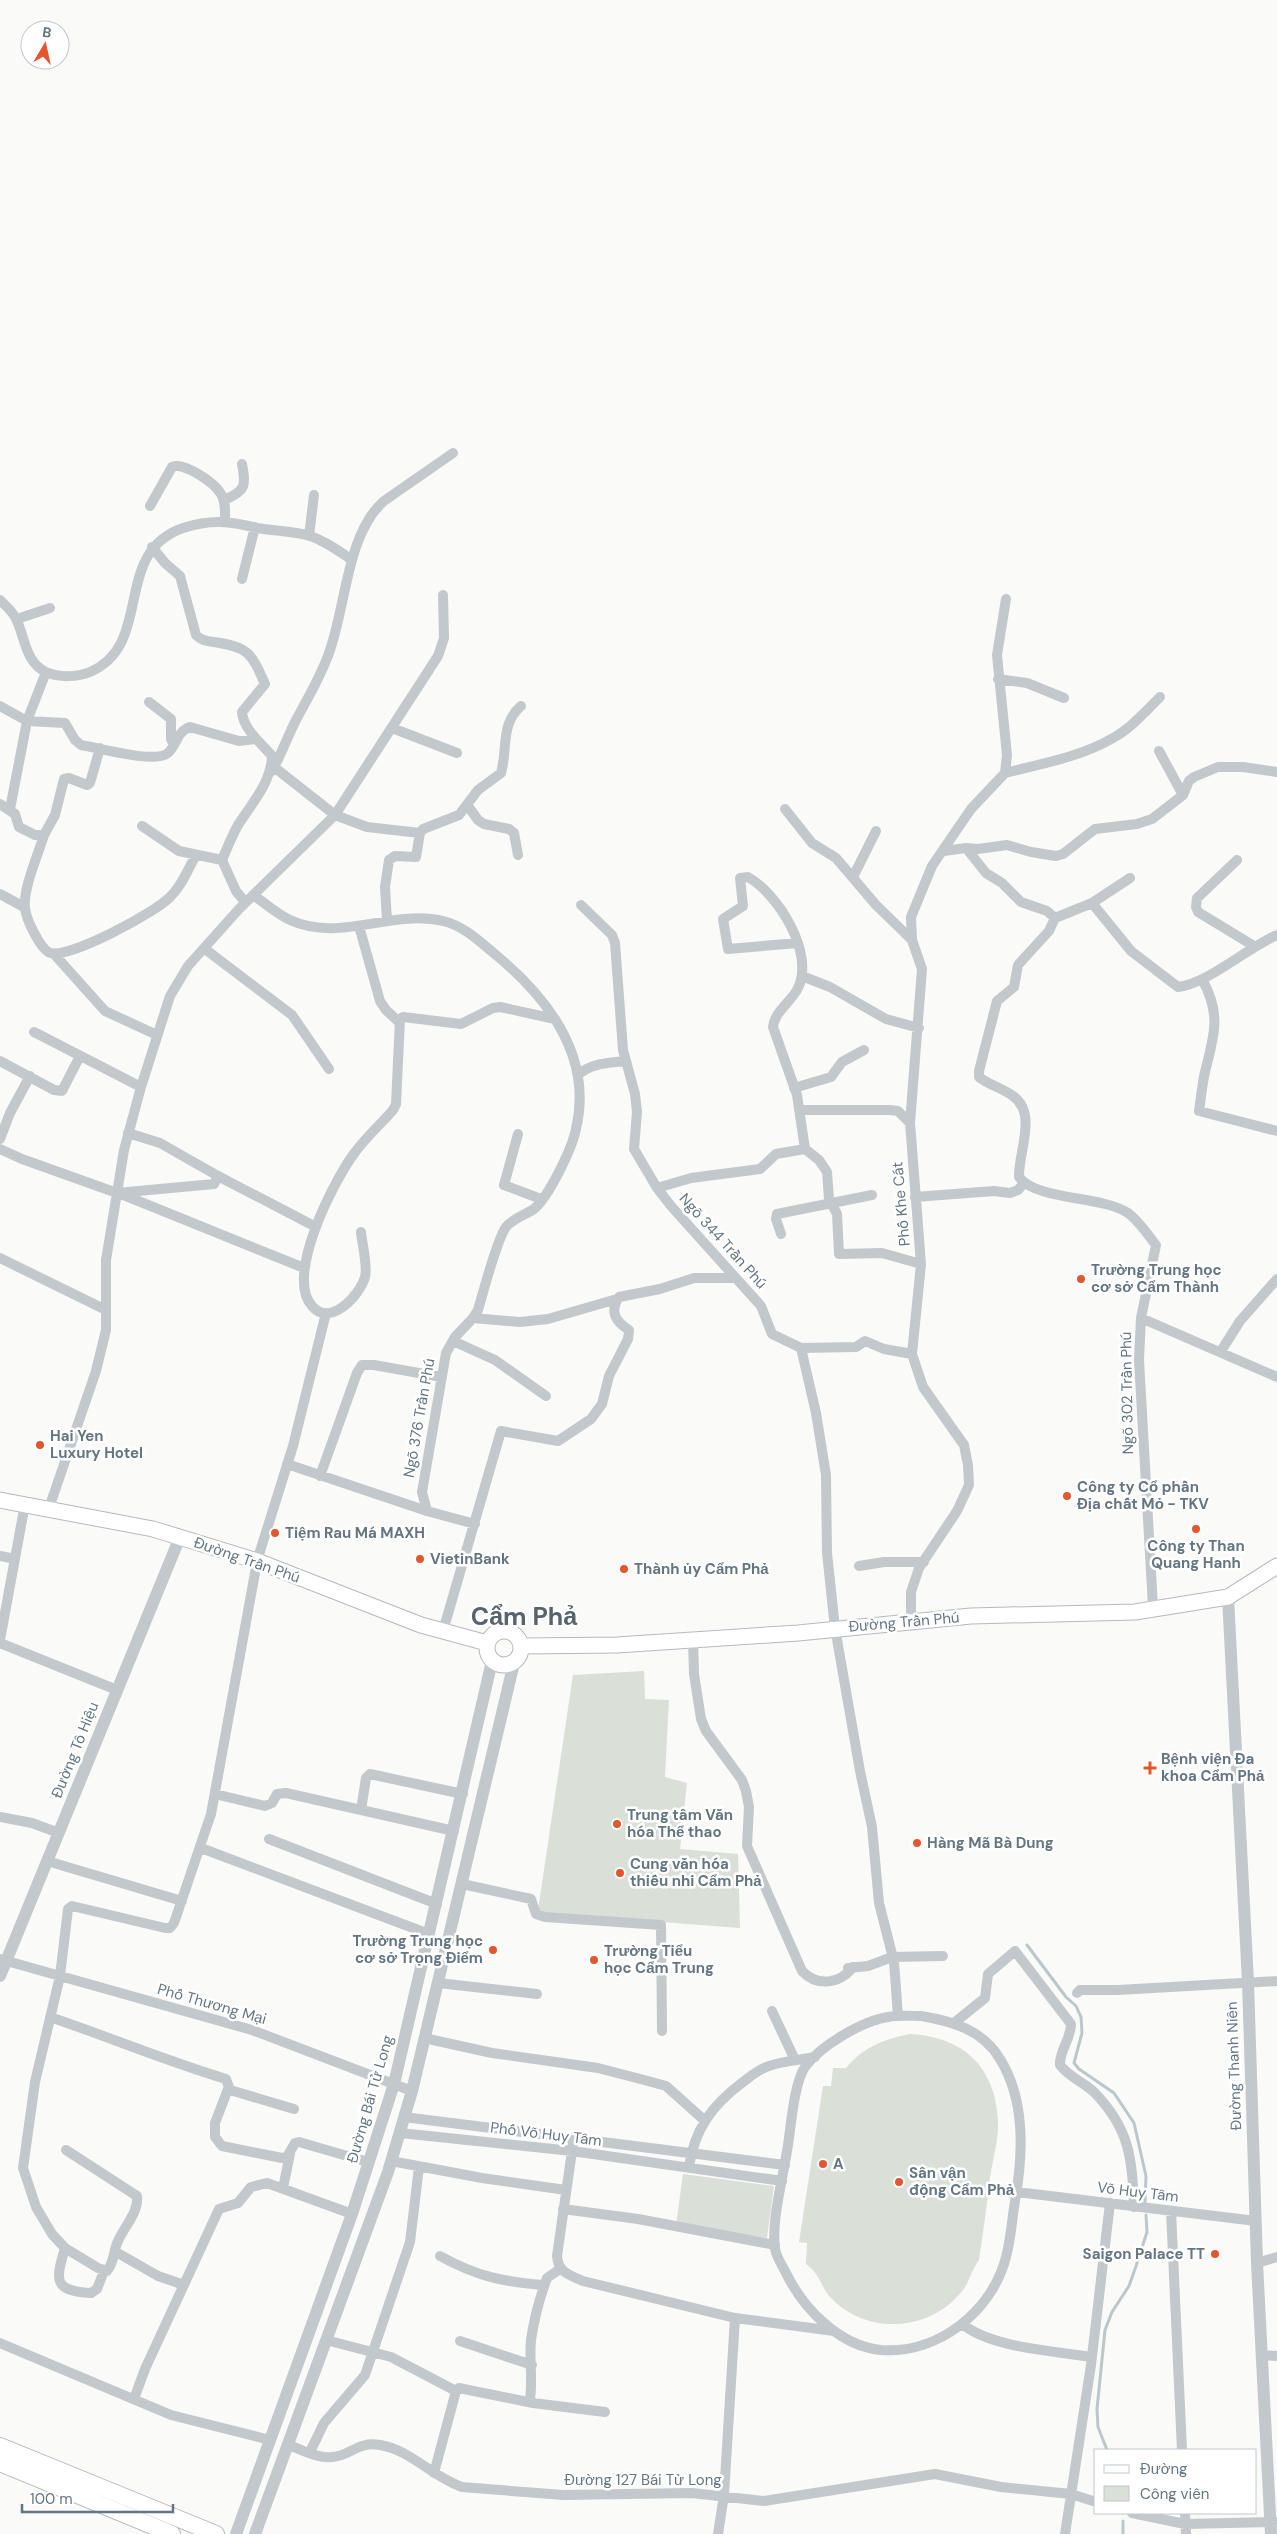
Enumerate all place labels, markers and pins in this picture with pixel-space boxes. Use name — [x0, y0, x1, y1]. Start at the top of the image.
place label: Trường Trung học cơ sở Cẩm Thành — [1091, 1260, 1222, 1297]
marker: Trường Trung học cơ sở Cẩm Thành — [1075, 1273, 1087, 1285]
place label: Hai Yen Luxury Hotel — [50, 1426, 143, 1463]
marker: Hai Yen Luxury Hotel — [34, 1439, 46, 1451]
place label: Công ty Cổ phần Địa chất Mỏ - TKV — [1077, 1477, 1209, 1514]
marker: Công ty Cổ phần Địa chất Mỏ - TKV — [1061, 1490, 1073, 1502]
place label: Tiệm Rau Má MAXH — [285, 1523, 425, 1543]
marker: Công ty Than Quang Hanh — [1190, 1523, 1202, 1535]
marker: Tiệm Rau Má MAXH — [269, 1527, 281, 1539]
place label: Công ty Than Quang Hanh — [1147, 1536, 1245, 1573]
place label: VietinBank — [430, 1549, 510, 1569]
marker: VietinBank — [414, 1553, 426, 1565]
place label: Thành ủy Cẩm Phả — [634, 1559, 769, 1579]
marker: Thành ủy Cẩm Phả — [618, 1563, 630, 1575]
place label: Bệnh viện Đa khoa Cẩm Phả — [1161, 1749, 1265, 1786]
marker: Bệnh viện Đa khoa Cẩm Phả — [1143, 1761, 1157, 1775]
place label: Trung tâm Văn hóa Thể thao — [627, 1805, 733, 1842]
marker: Trung tâm Văn hóa Thể thao — [611, 1818, 623, 1830]
place label: Hàng Mã Bà Dung — [927, 1833, 1054, 1853]
marker: Hàng Mã Bà Dung — [911, 1837, 923, 1849]
place label: Cung văn hóa thiếu nhi Cẩm Phả — [630, 1854, 762, 1891]
marker: Cung văn hóa thiếu nhi Cẩm Phả — [614, 1867, 626, 1879]
place label: Trường Trung học cơ sở Trọng Điểm — [352, 1931, 483, 1968]
place label: Trường Tiểu học Cẩm Trung — [604, 1941, 714, 1978]
marker: Trường Trung học cơ sở Trọng Điểm — [487, 1944, 499, 1956]
marker: Trường Tiểu học Cẩm Trung — [588, 1954, 600, 1966]
place label: A — [833, 2154, 844, 2174]
marker: A — [817, 2158, 829, 2170]
place label: Sân vận động Cẩm Phả — [909, 2163, 1015, 2200]
marker: Sân vận động Cẩm Phả — [893, 2176, 905, 2188]
place label: Saigon Palace TT — [1083, 2244, 1205, 2264]
marker: Saigon Palace TT — [1209, 2248, 1221, 2260]

